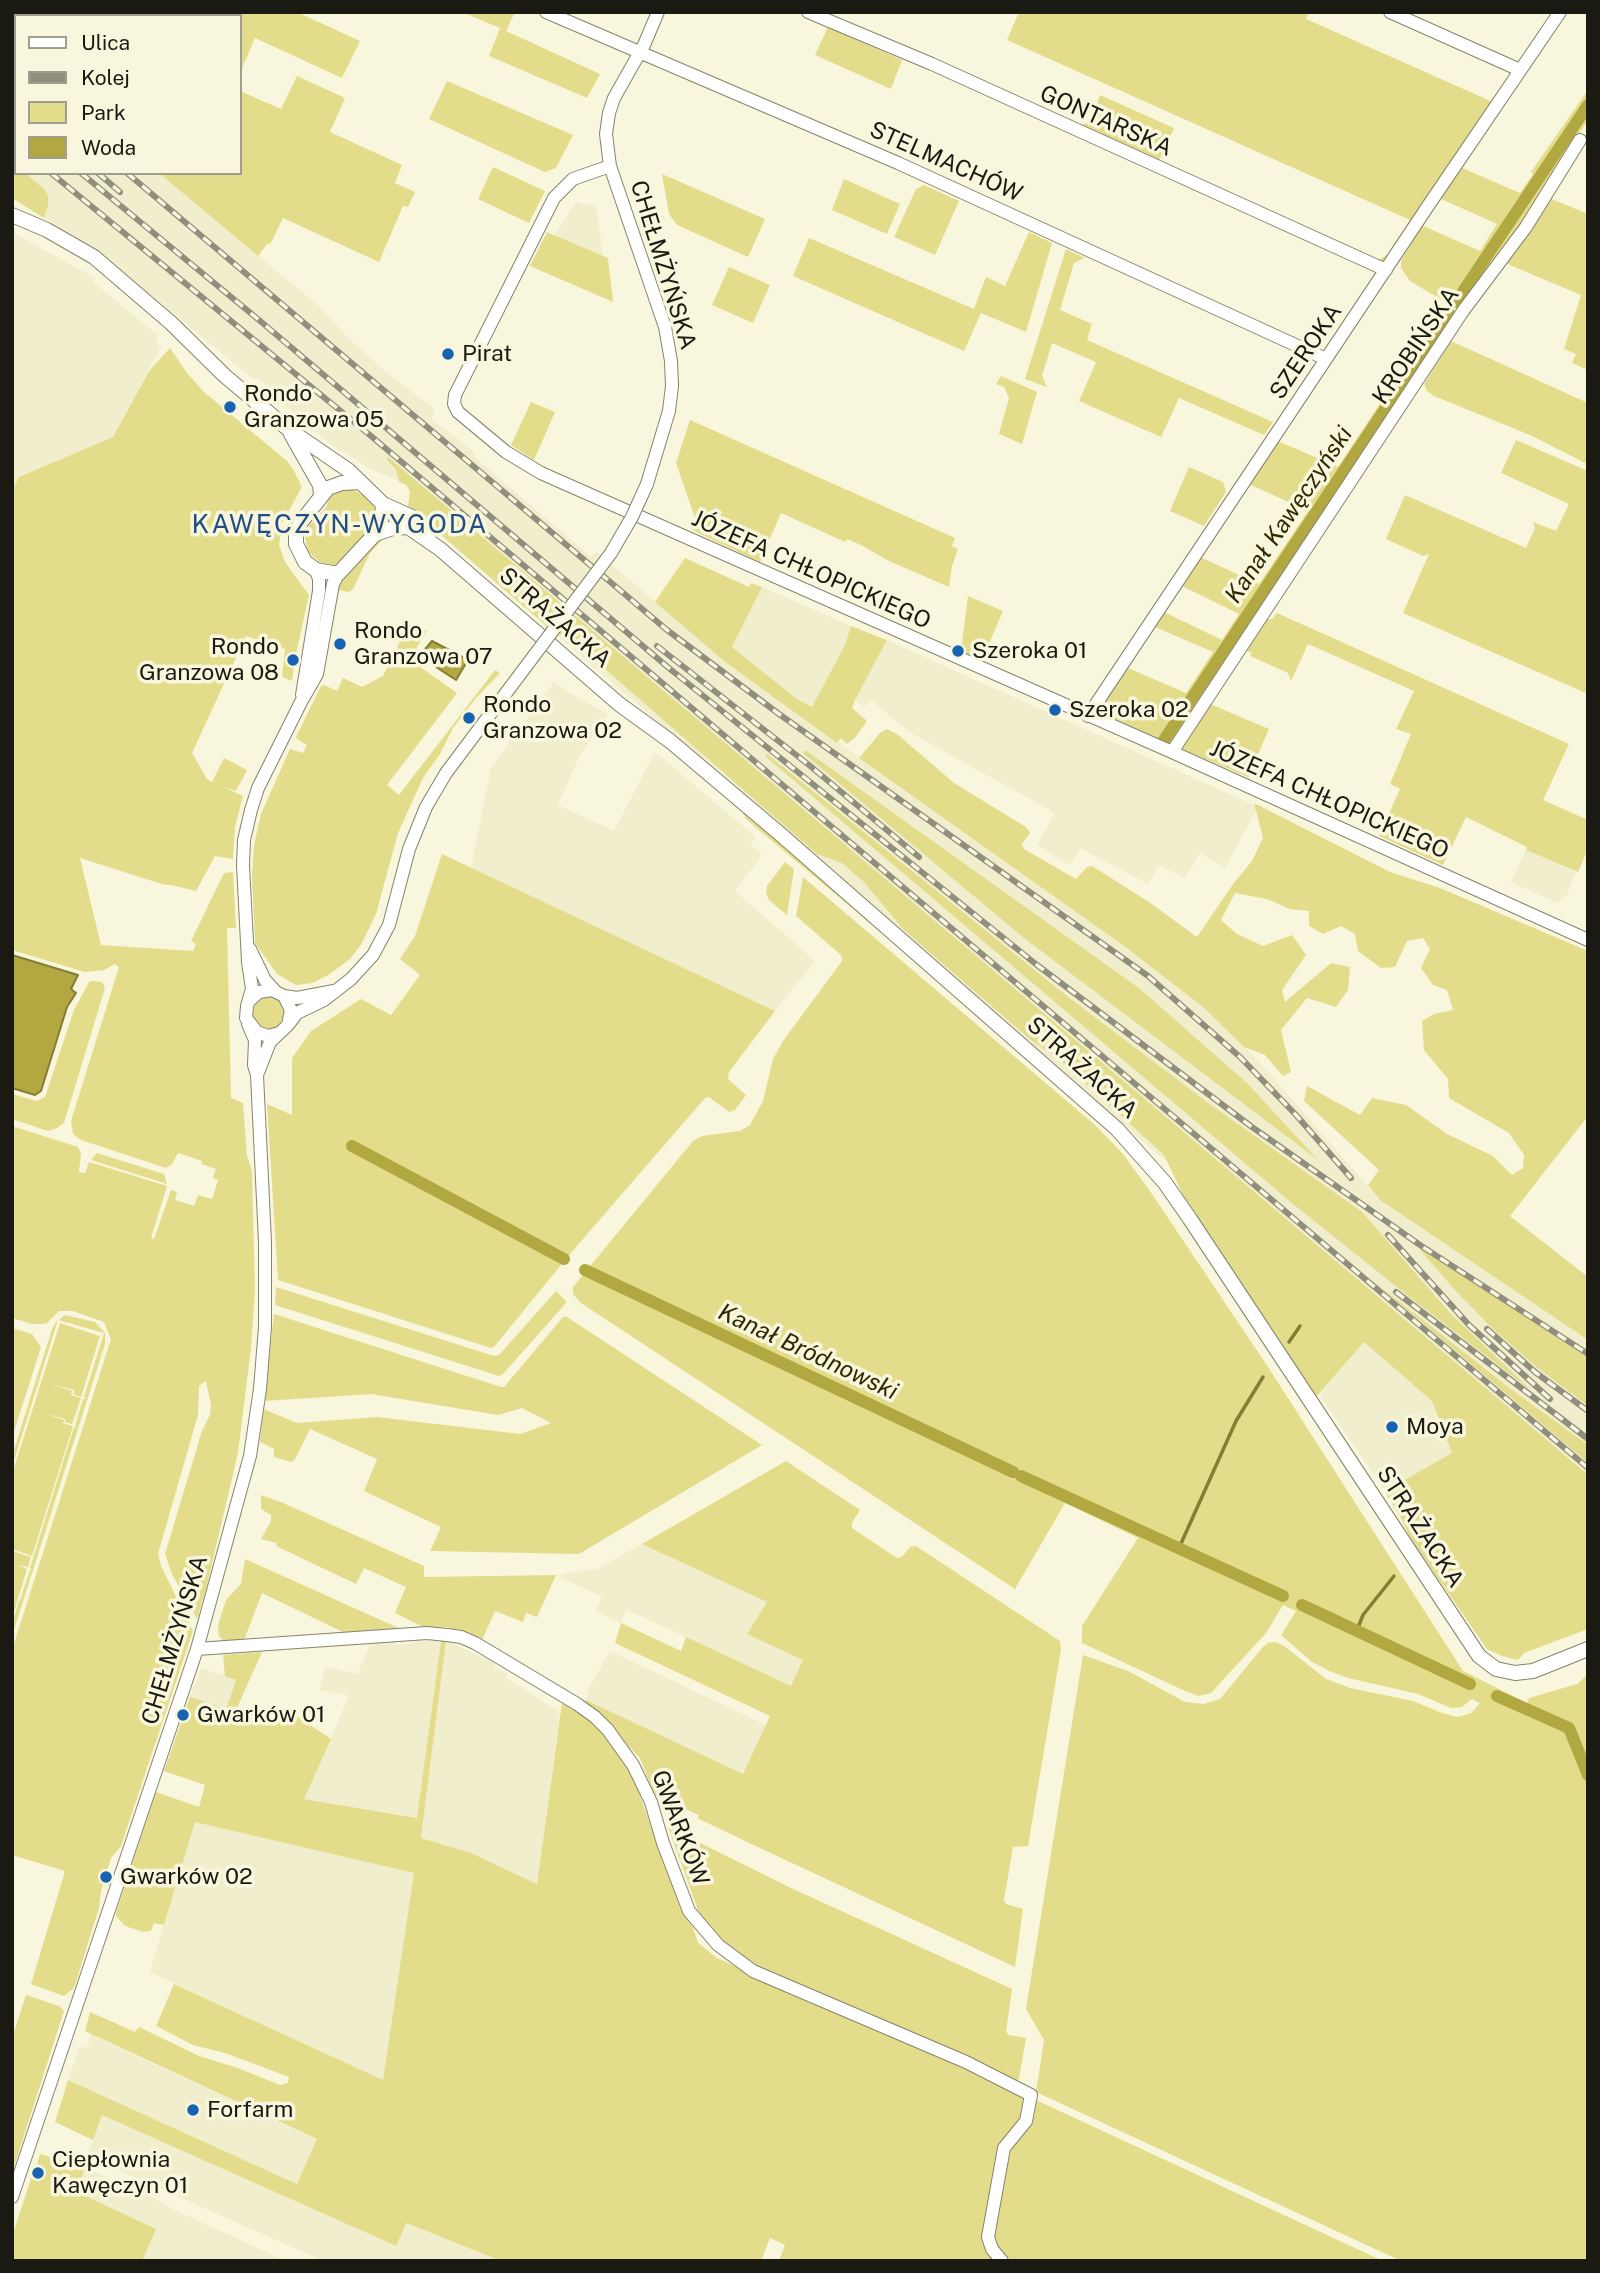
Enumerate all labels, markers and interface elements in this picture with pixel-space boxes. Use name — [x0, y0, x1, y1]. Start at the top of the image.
legend — [14, 14, 242, 175]
text: Ulica — [81, 30, 130, 55]
text: Kolej — [81, 65, 130, 90]
street label: GONTARSKA — [1036, 80, 1176, 162]
text: Park — [81, 100, 126, 125]
street label: STELMACHÓW — [865, 116, 1027, 208]
text: Woda — [81, 135, 136, 160]
street label: CHEŁMŻYŃSKA — [624, 177, 702, 353]
street label: KROBIŃSKA — [1367, 282, 1465, 410]
street label: SZEROKA — [1264, 299, 1348, 405]
place label: Pirat — [462, 340, 512, 368]
marker: Pirat — [440, 346, 456, 362]
place label: Rondo Granzowa 05 — [244, 380, 384, 434]
marker: Rondo Granzowa 05 — [222, 399, 238, 415]
water label: Kanał Kawęczyński — [1219, 421, 1359, 609]
street label: JÓZEFA CHŁOPICKIEGO — [687, 505, 935, 635]
district label: KAWĘCZYN-WYGODA — [193, 509, 487, 541]
street label: STRAŻACKA — [493, 562, 617, 674]
place label: Rondo Granzowa 07 — [354, 617, 493, 671]
place label: Rondo Granzowa 08 — [139, 633, 279, 687]
marker: Rondo Granzowa 07 — [332, 636, 348, 652]
place label: Szeroka 01 — [972, 637, 1087, 665]
marker: Szeroka 01 — [950, 643, 966, 659]
marker: Rondo Granzowa 08 — [285, 652, 301, 668]
place label: Rondo Granzowa 02 — [483, 691, 622, 745]
place label: Szeroka 02 — [1069, 696, 1189, 724]
marker: Szeroka 02 — [1047, 702, 1063, 718]
marker: Rondo Granzowa 02 — [461, 710, 477, 726]
street label: JÓZEFA CHŁOPICKIEGO — [1205, 735, 1453, 865]
street label: STRAŻACKA — [1021, 1011, 1143, 1125]
water label: Kanał Bródnowski — [714, 1298, 902, 1406]
place label: Moya — [1406, 1413, 1464, 1441]
marker: Moya — [1384, 1419, 1400, 1435]
street label: STRAŻACKA — [1371, 1461, 1469, 1593]
street label: CHEŁMŻYŃSKA — [136, 1552, 214, 1728]
place label: Gwarków 01 — [197, 1701, 325, 1729]
marker: Gwarków 01 — [175, 1707, 191, 1723]
street label: GWARKÓW — [645, 1766, 715, 1890]
place label: Gwarków 02 — [120, 1863, 253, 1891]
marker: Gwarków 02 — [98, 1869, 114, 1885]
place label: Forfarm — [207, 2096, 293, 2124]
marker: Forfarm — [185, 2102, 201, 2118]
place label: Ciepłownia Kawęczyn 01 — [52, 2146, 188, 2200]
marker: Ciepłownia Kawęczyn 01 — [30, 2165, 46, 2181]

